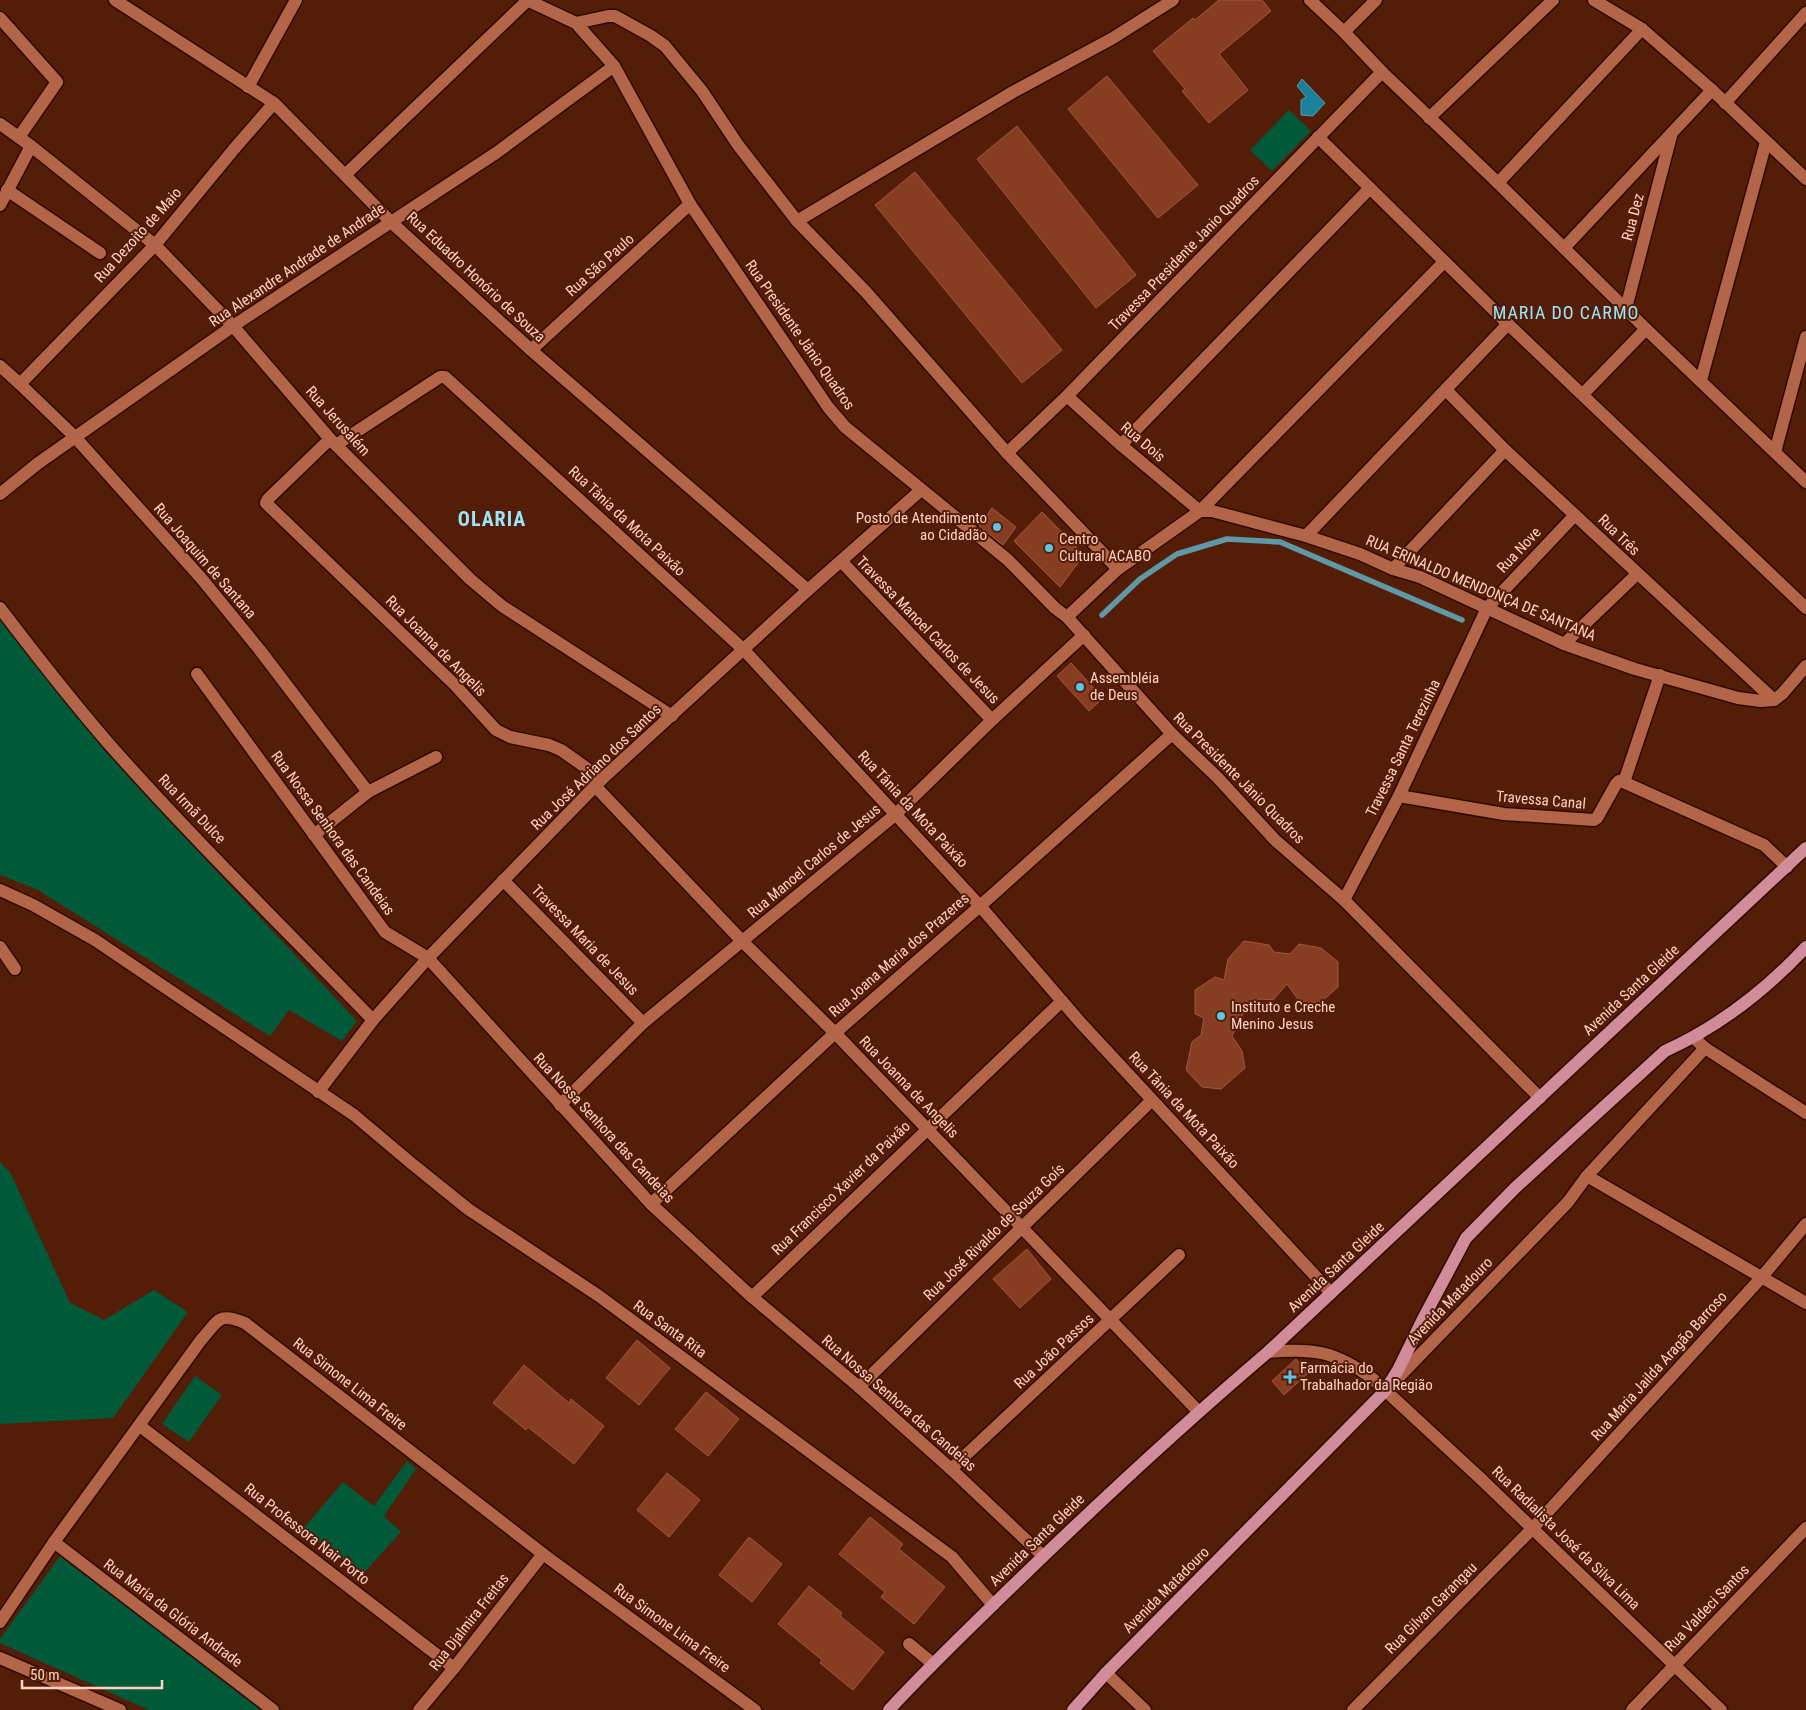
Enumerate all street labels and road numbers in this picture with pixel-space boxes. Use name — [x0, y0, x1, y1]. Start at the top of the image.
street label: Travessa Presidente Janio Quadros — [1105, 172, 1263, 334]
street label: Rua Dezoito de Maio — [91, 184, 185, 286]
street label: Rua Dez — [1618, 191, 1648, 243]
street label: Rua Alexandre Andrade de Andrade — [206, 199, 388, 331]
street label: Rua Eduadro Honório de Souza — [403, 208, 549, 346]
street label: Rua São Paulo — [562, 230, 638, 300]
street label: Rua Presidente Jânio Quadros — [741, 257, 859, 413]
street label: Rua Jerusalém — [302, 382, 374, 460]
street label: Rua Dois — [1117, 418, 1169, 466]
street label: Rua Tânia da Mota Paixão — [565, 462, 689, 580]
street label: Rua Joaquim de Santana — [150, 500, 260, 622]
street label: Rua Três — [1594, 511, 1644, 559]
street label: Rua Nove — [1493, 523, 1545, 577]
street label: RUA ERINALDO MENDONÇA DE SANTANA — [1363, 531, 1599, 645]
street label: Travessa Manoel Carlos de Jesus — [853, 552, 1003, 708]
street label: Rua Joanna de Angelis — [382, 592, 490, 700]
street label: Travessa Santa Terezinha — [1362, 676, 1444, 820]
street label: Rua José Adriano dos Santos — [527, 700, 665, 834]
street label: Rua Presidente Jânio Quadros — [1170, 709, 1309, 848]
street label: Rua Nossa Senhora das Candeias — [267, 747, 399, 919]
street label: Rua Tânia da Mota Paixão — [854, 747, 972, 871]
street label: Rua Irmã Dulce — [155, 771, 229, 847]
street label: Travessa Canal — [1495, 787, 1587, 813]
street label: Rua Manoel Carlos de Jesus — [744, 800, 884, 922]
street label: Travessa Maria de Jesus — [528, 881, 642, 999]
street label: Rua Joana Maria dos Prazeres — [825, 889, 973, 1021]
street label: Avenida Santa Gleide — [1579, 941, 1683, 1039]
street label: Rua Joanna de Angelis — [856, 1032, 962, 1142]
street label: Rua Tânia da Mota Paixão — [1125, 1048, 1243, 1172]
street label: Rua Nossa Senhora das Candeias — [530, 1049, 678, 1207]
street label: Rua Francisco Xavier da Paixão — [768, 1117, 914, 1259]
street label: Rua José Rivaldo de Souza Goís — [920, 1160, 1068, 1304]
street label: Avenida Santa Gleide — [1284, 1218, 1388, 1316]
street label: Avenida Matadouro — [1404, 1253, 1496, 1349]
street label: Rua Maria Jailda Aragão Barroso — [1587, 1288, 1731, 1444]
street label: Rua Santa Rita — [630, 1296, 710, 1362]
street label: Rua João Passos — [1010, 1309, 1098, 1392]
street label: Rua Nossa Senhora das Candeias — [818, 1331, 980, 1475]
street label: Rua Simone Lima Freire — [289, 1334, 411, 1434]
street label: Rua Radialista José da Silva Lima — [1488, 1463, 1644, 1613]
street label: Rua Professora Nair Porto — [241, 1479, 373, 1589]
street label: Avenida Santa Gleide — [986, 1490, 1088, 1590]
street label: Avenida Matadouro — [1119, 1543, 1213, 1637]
street label: Rua Maria da Glória Andrade — [100, 1555, 246, 1671]
street label: Rua Gilvan Garangau — [1381, 1558, 1481, 1658]
street label: Rua Valdeci Santos — [1661, 1561, 1753, 1655]
street label: Rua Djalmira Freitas — [425, 1570, 513, 1674]
street label: Rua Simone Lima Freire — [610, 1580, 734, 1676]

